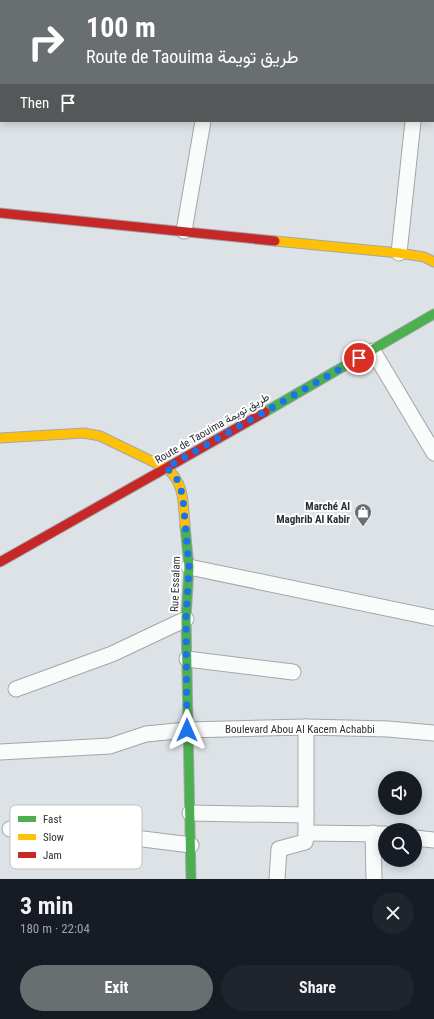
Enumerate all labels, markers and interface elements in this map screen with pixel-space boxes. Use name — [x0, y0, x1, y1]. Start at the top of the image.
text: 100 m — [86, 11, 156, 44]
icon: right — [20, 16, 72, 68]
text: Route de Taouima طريق تويمة — [86, 46, 299, 67]
icon: arrive — [57, 92, 79, 114]
text: Then — [20, 94, 49, 112]
pin — [342, 341, 376, 375]
icon: arrive — [348, 347, 370, 369]
street label: Route de Taouima طريق تويمة — [153, 390, 272, 467]
place label: Marché Al Maghrib Al Kabir — [276, 500, 350, 526]
shop icon: Marché Al Maghrib Al Kabir — [353, 502, 373, 527]
street label: Rue Essalam — [168, 556, 183, 612]
position arrow — [166, 709, 208, 751]
street label: Boulevard Abou Al Kacem Achabbi — [225, 723, 375, 736]
map controls — [378, 771, 422, 867]
button: sound — [378, 771, 422, 815]
legend — [10, 805, 142, 869]
text: Fast — [43, 813, 62, 826]
button: search — [378, 823, 422, 867]
text: Slow — [43, 831, 64, 844]
text: Jam — [43, 849, 62, 862]
text: 3 min — [20, 892, 73, 920]
button: close — [372, 892, 414, 934]
text: 180 m · 22:04 — [20, 921, 90, 936]
button: Exit — [20, 965, 213, 1011]
button: Share — [221, 965, 414, 1011]

